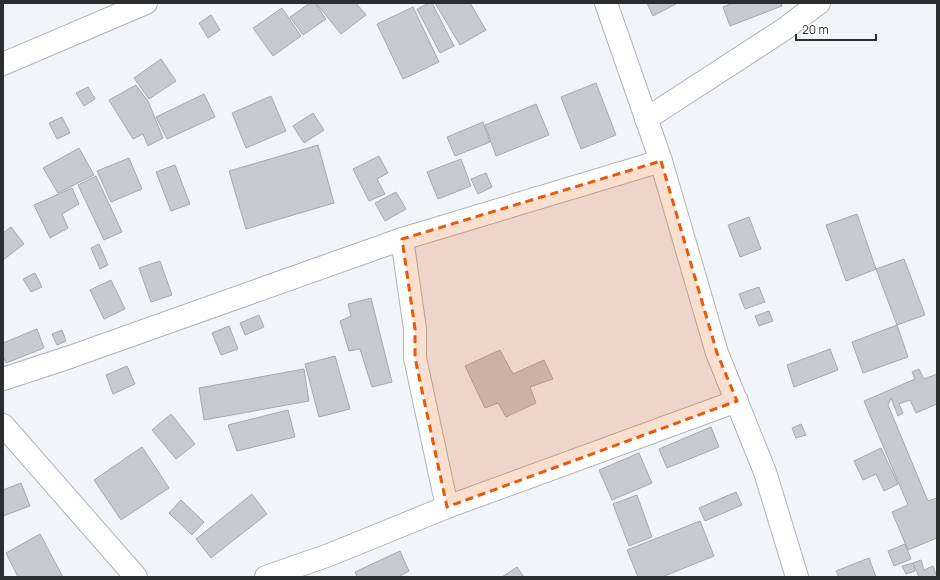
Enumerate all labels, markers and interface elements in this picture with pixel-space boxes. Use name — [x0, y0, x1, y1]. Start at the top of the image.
scale bar — [796, 16, 876, 42]
text: 20 m — [802, 21, 829, 38]

